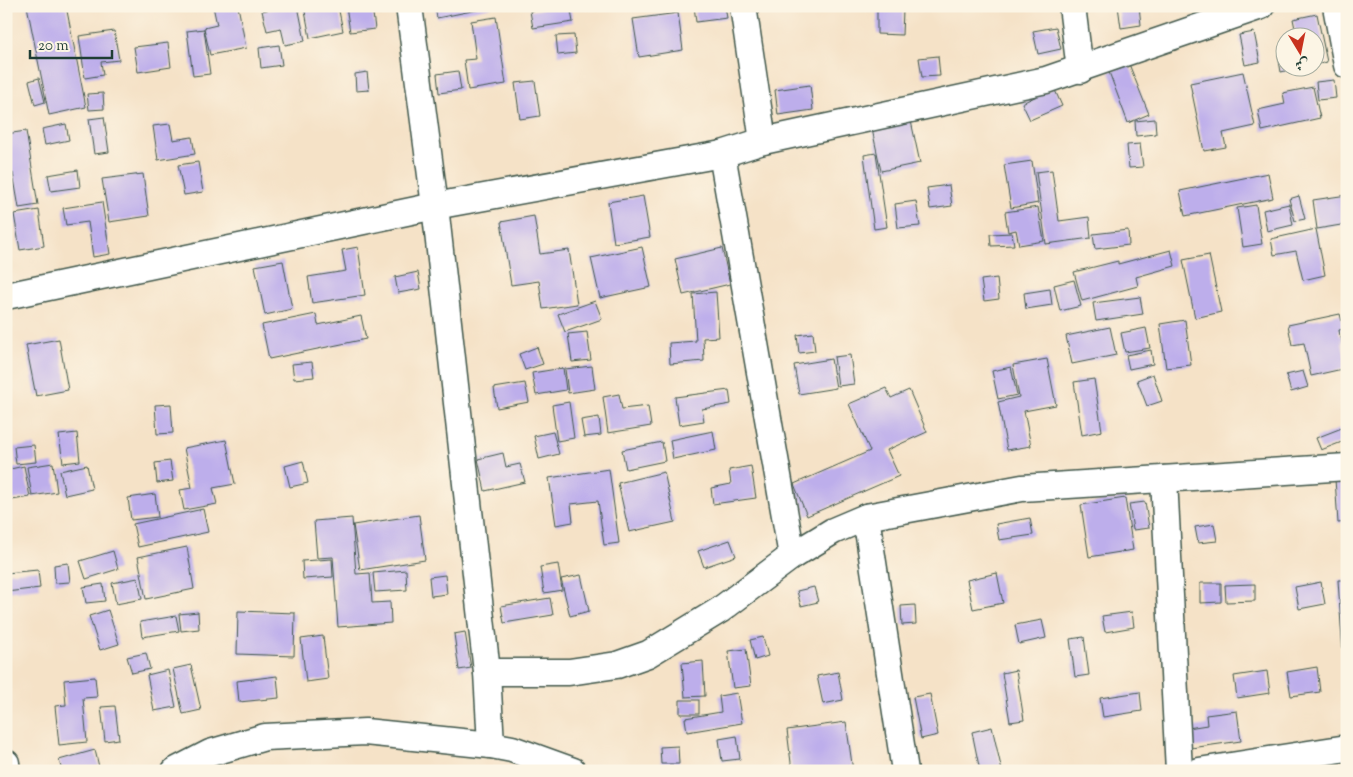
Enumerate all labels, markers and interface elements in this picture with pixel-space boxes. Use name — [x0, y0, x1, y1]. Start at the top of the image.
scale bar — [30, 28, 112, 60]
north arrow — [1276, 28, 1326, 78]
text: 20 m — [38, 36, 69, 57]
text: ش — [1293, 52, 1310, 74]

